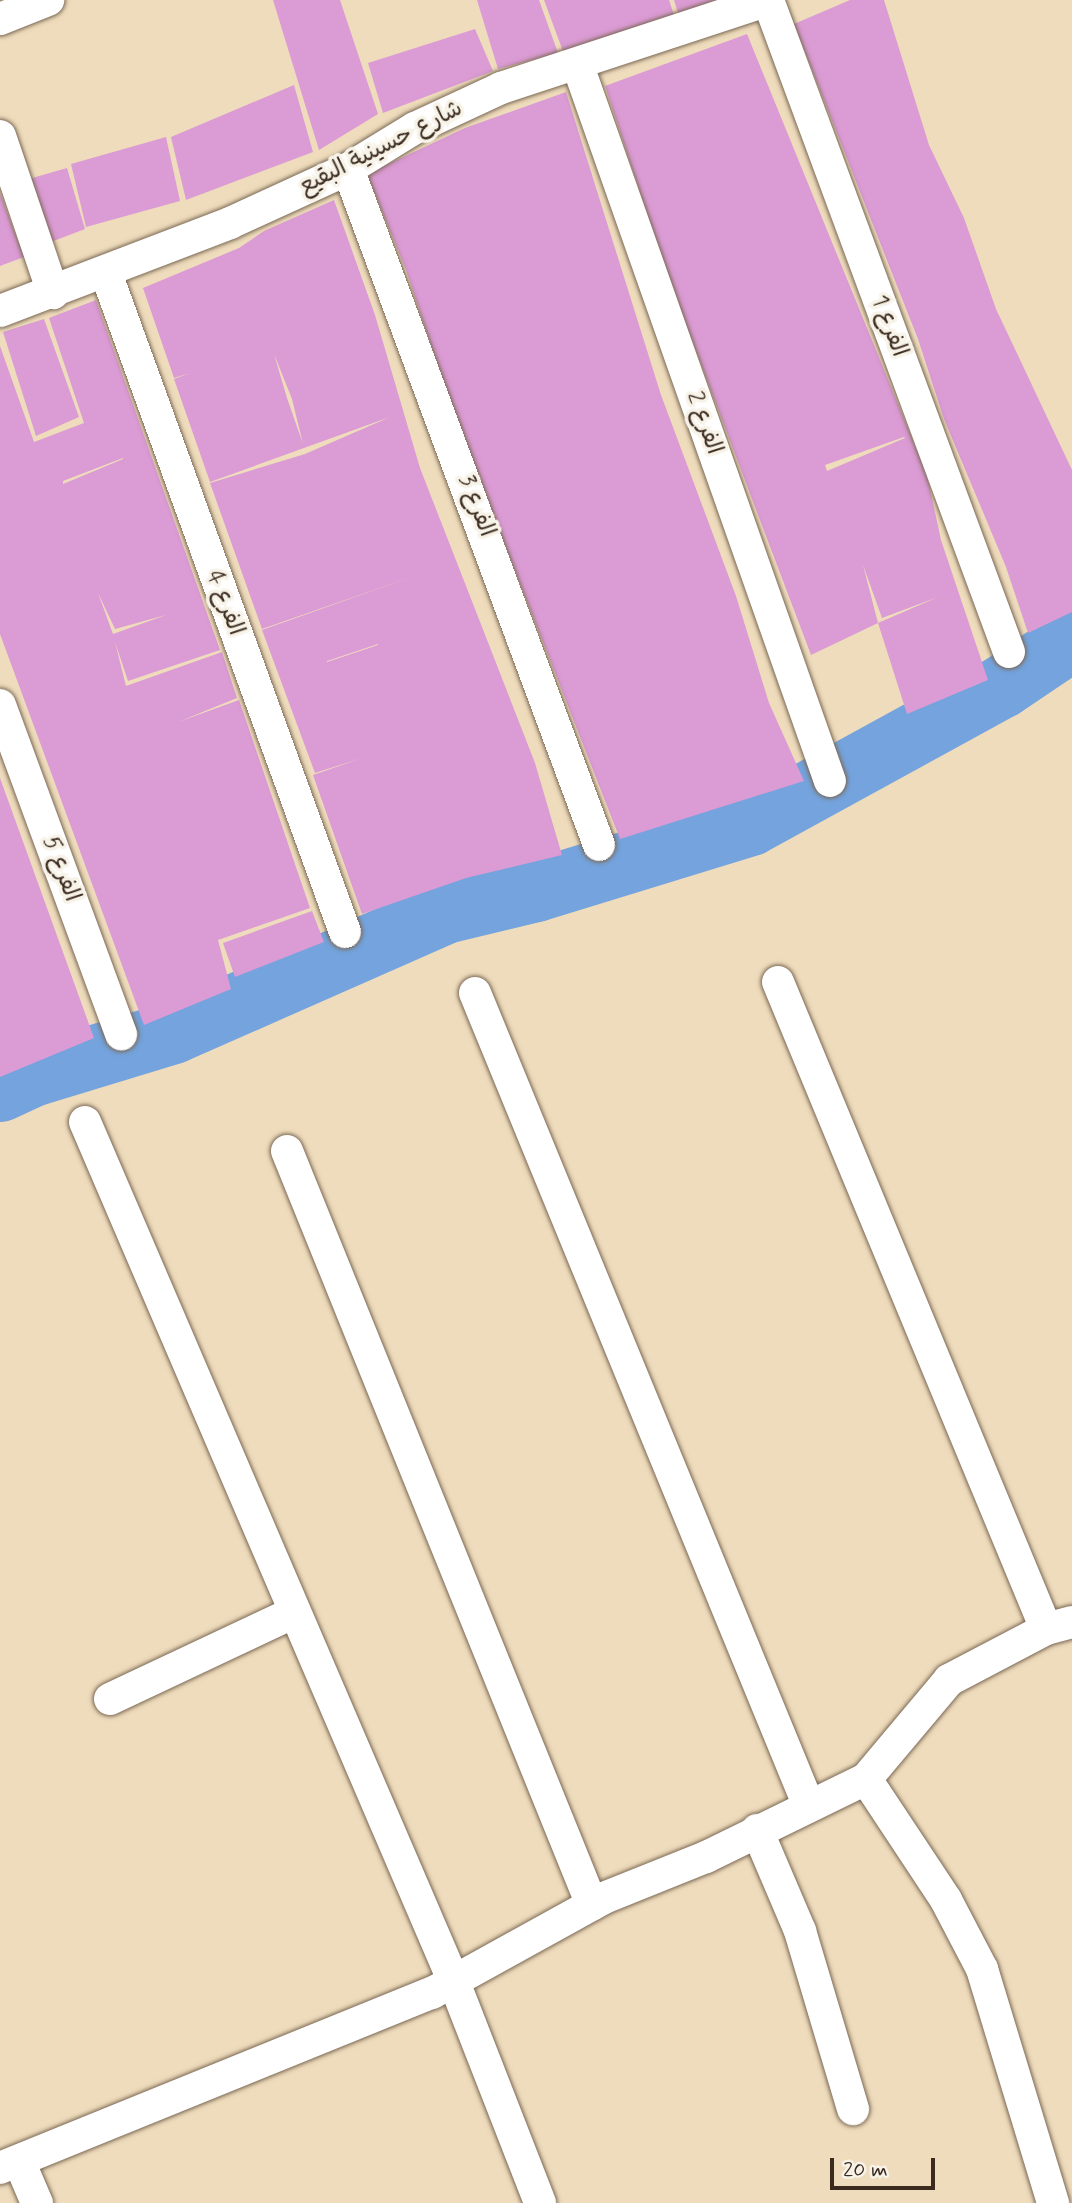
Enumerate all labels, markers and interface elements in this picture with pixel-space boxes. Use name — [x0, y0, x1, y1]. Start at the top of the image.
street label: شارع حسينية البقيع — [295, 95, 467, 201]
street label: الفرع 1 — [865, 291, 913, 361]
street label: الفرع 2 — [680, 388, 728, 458]
street label: الفرع 3 — [452, 471, 500, 541]
street label: الفرع 4 — [201, 567, 249, 639]
street label: الفرع 5 — [36, 833, 86, 905]
scale bar — [834, 2144, 939, 2188]
text: 20 m — [843, 2156, 888, 2184]

